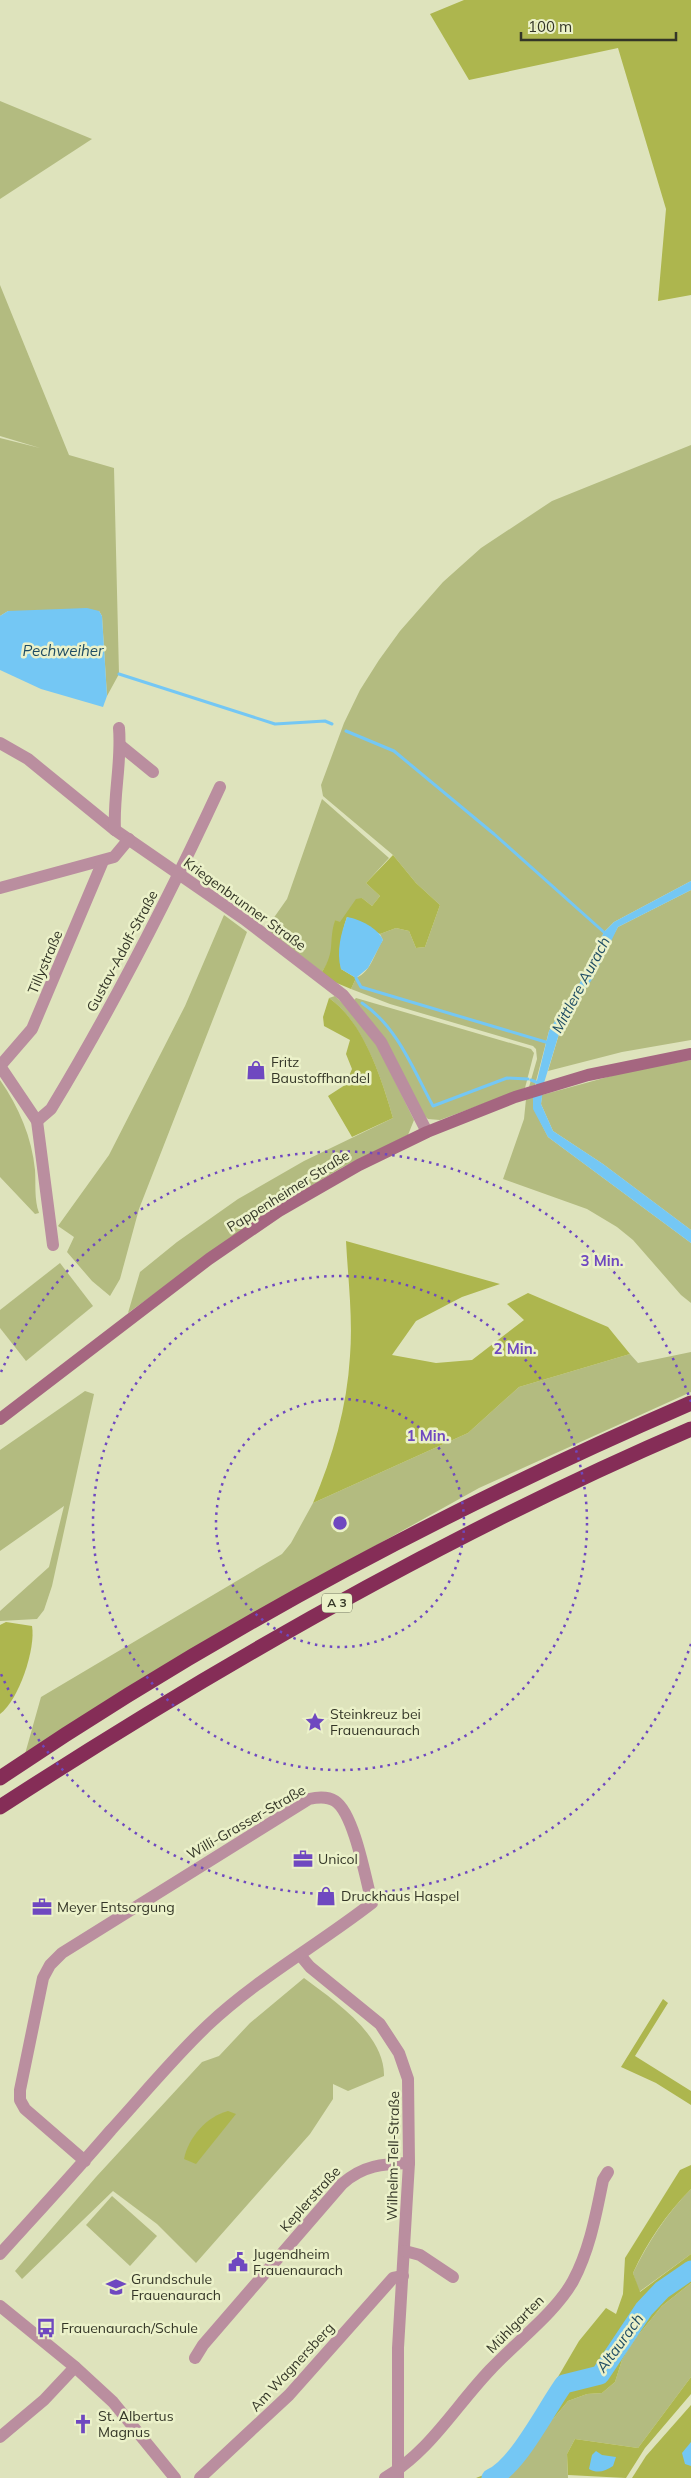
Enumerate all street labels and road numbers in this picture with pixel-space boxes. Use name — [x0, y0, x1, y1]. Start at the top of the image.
street label: Kriegenbrunner Straße — [180, 854, 310, 954]
street label: Gustav-Adolf-Straße — [82, 887, 162, 1015]
street label: Tillystraße — [24, 927, 66, 997]
street label: Pappenheimer Straße — [223, 1146, 353, 1236]
road number: A 3 — [322, 1594, 352, 1612]
street label: Willi-Grasser-Straße — [183, 1781, 309, 1863]
street label: Wilhelm-Tell-Straße — [383, 2091, 403, 2221]
street label: Keplerstraße — [276, 2162, 344, 2236]
street label: Mühlgarten — [482, 2291, 548, 2357]
street label: Am Wagnersberg — [246, 2319, 338, 2415]

